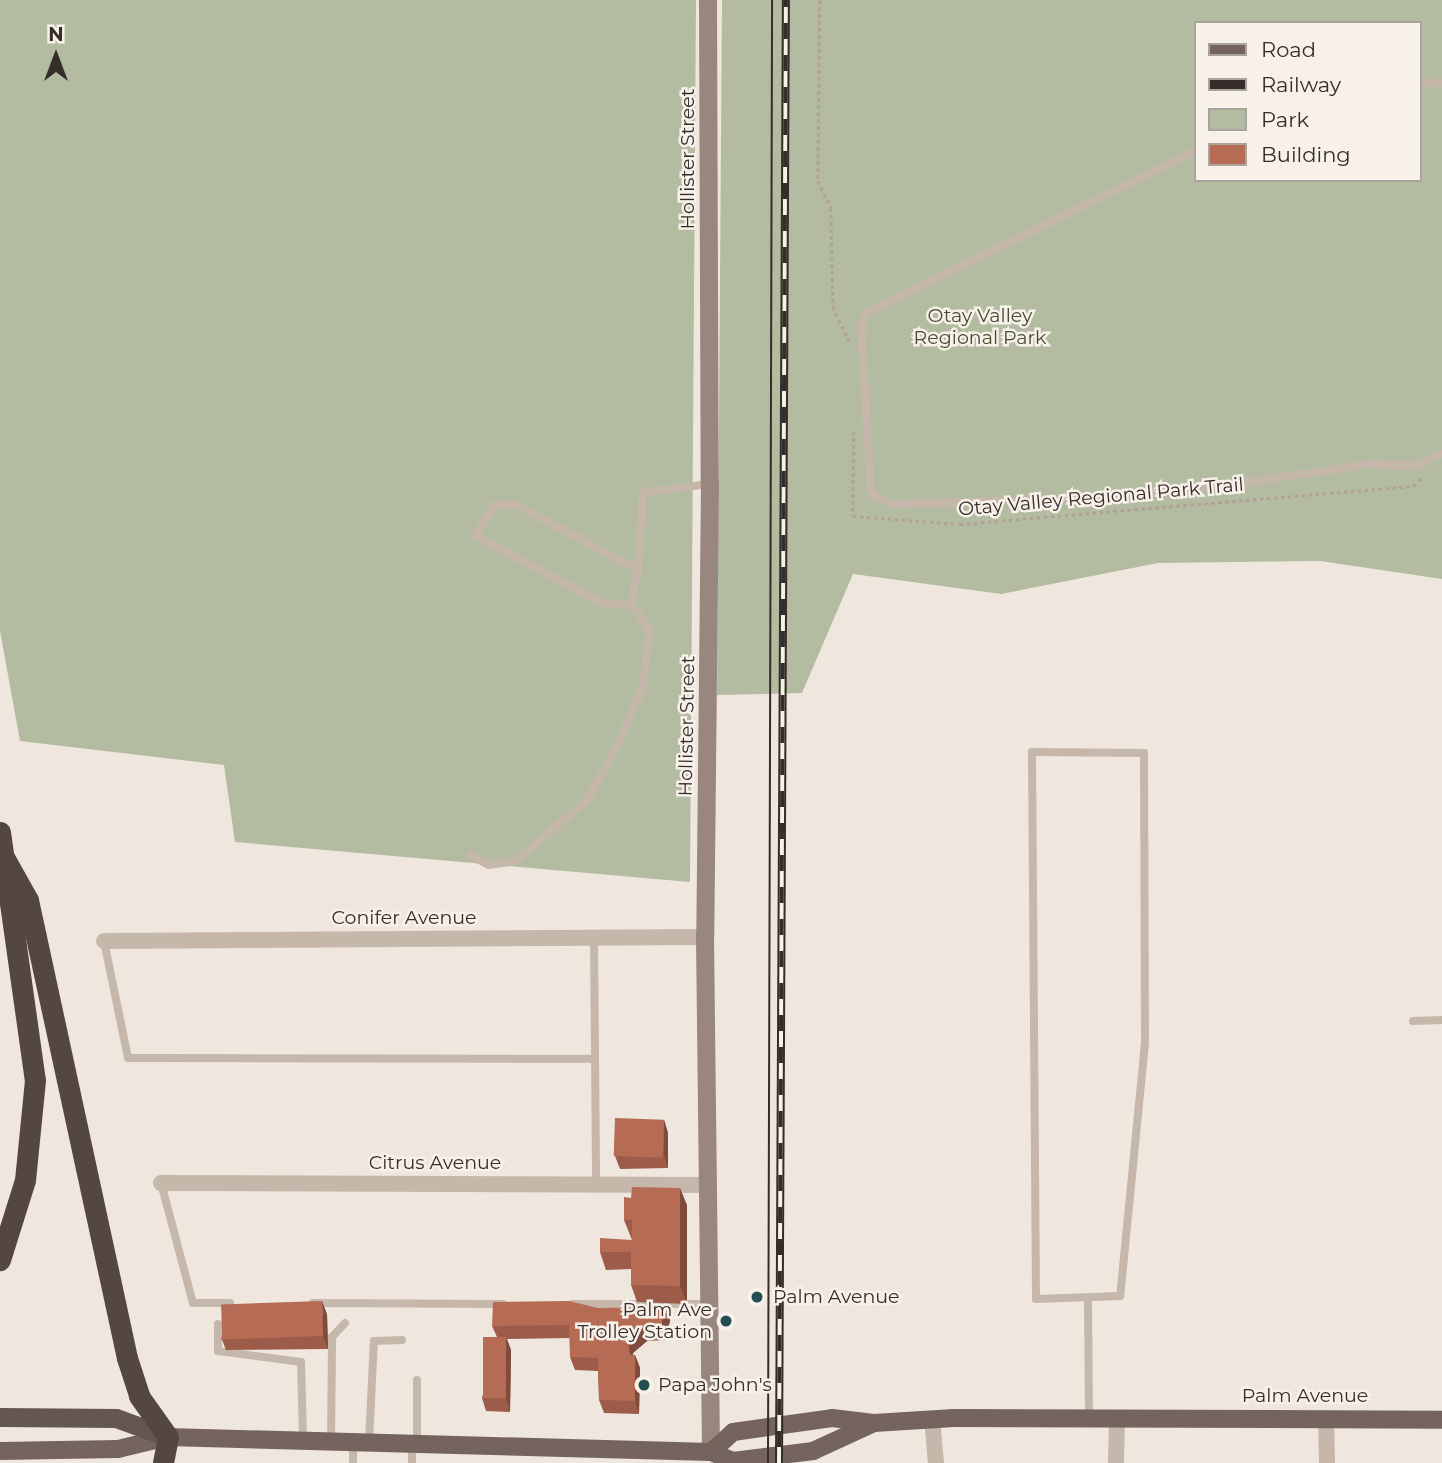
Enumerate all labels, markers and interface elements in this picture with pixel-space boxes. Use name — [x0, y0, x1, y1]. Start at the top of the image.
north arrow — [21, 21, 91, 91]
legend — [1194, 21, 1421, 182]
text: N — [48, 23, 64, 46]
text: Road — [1261, 37, 1316, 62]
text: Railway — [1261, 72, 1341, 97]
street label: Hollister Street — [677, 89, 699, 229]
text: Park — [1261, 107, 1309, 132]
text: Building — [1261, 142, 1351, 167]
park label: Otay Valley Regional Park — [914, 305, 1046, 349]
street label: Otay Valley Regional Park Trail — [957, 473, 1245, 521]
street label: Hollister Street — [674, 655, 700, 797]
street label: Conifer Avenue — [332, 907, 476, 929]
street label: Citrus Avenue — [369, 1152, 501, 1174]
place label: Palm Avenue — [773, 1286, 900, 1308]
marker: Palm Avenue — [747, 1287, 767, 1307]
place label: Palm Ave Trolley Station — [577, 1299, 712, 1343]
marker: Palm Ave Trolley Station — [718, 1313, 734, 1329]
place label: Papa John's — [658, 1374, 772, 1396]
marker: Papa John's — [636, 1377, 652, 1393]
street label: Palm Avenue — [1242, 1385, 1368, 1407]

